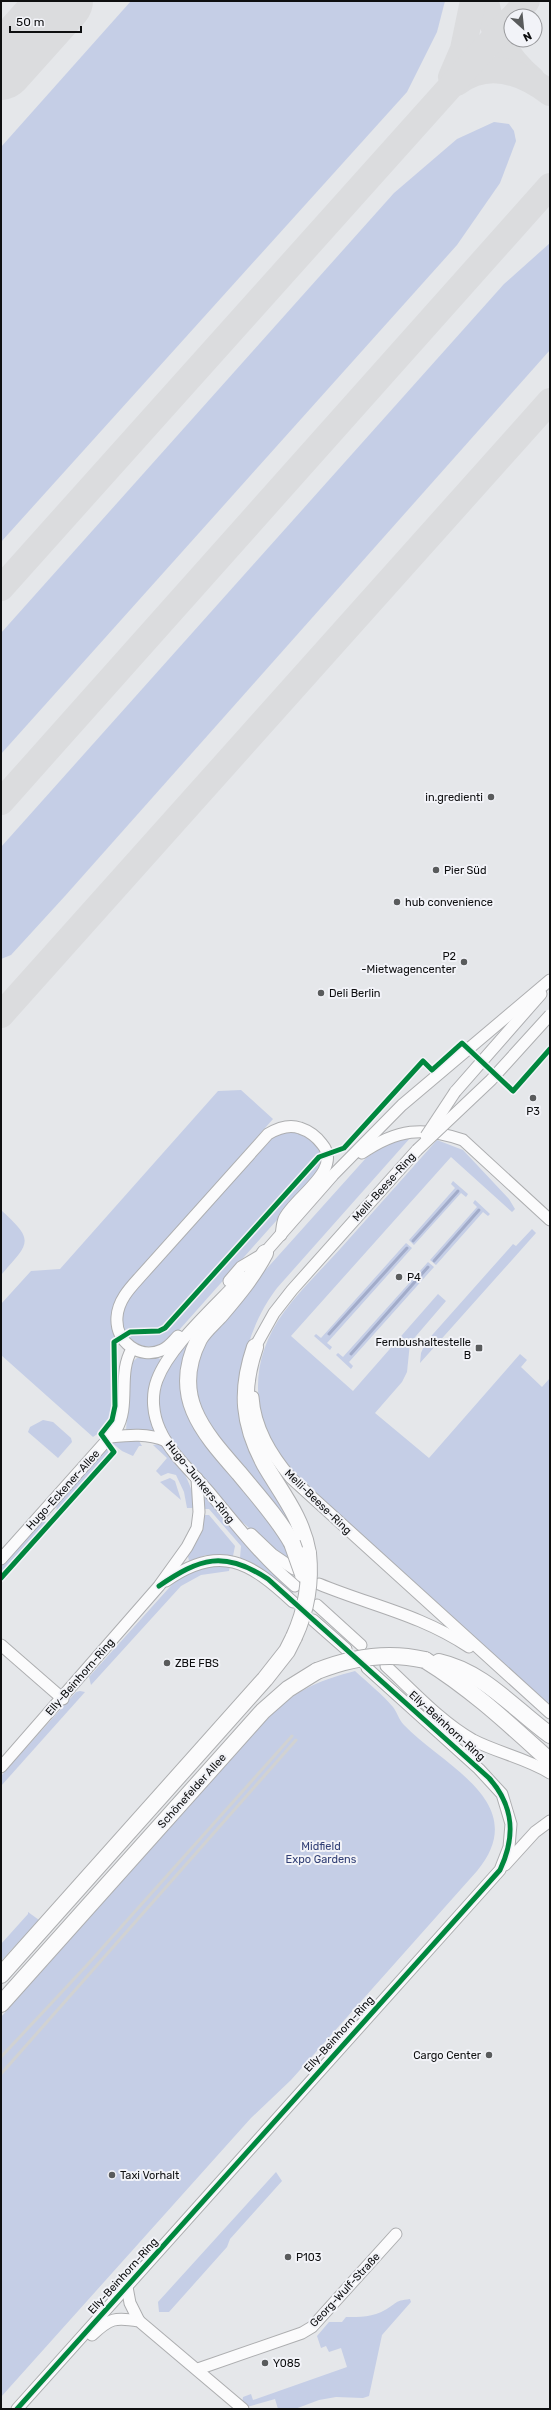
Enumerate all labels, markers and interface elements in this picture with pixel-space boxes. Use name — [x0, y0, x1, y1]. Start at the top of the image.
scale bar — [10, 8, 81, 34]
north arrow — [503, 8, 543, 48]
text: 50 m — [16, 15, 44, 29]
text: N — [521, 29, 534, 44]
place label: in.gredienti — [425, 791, 483, 804]
marker: in.gredienti — [486, 792, 496, 802]
place label: Pier Süd — [444, 864, 487, 877]
marker: Pier Süd — [431, 865, 441, 875]
place label: hub convenience — [405, 896, 493, 909]
marker: hub convenience — [392, 897, 402, 907]
place label: P2 -Mietwagencenter — [361, 950, 457, 976]
marker: P2 -Mietwagencenter — [459, 957, 469, 967]
place label: Deli Berlin — [329, 987, 380, 1000]
marker: Deli Berlin — [316, 988, 326, 998]
marker: P3 — [528, 1093, 538, 1103]
place label: P3 — [526, 1105, 540, 1118]
street label: Melli-Beese-Ring — [350, 1150, 418, 1224]
place label: P4 — [407, 1271, 421, 1284]
marker: P4 — [394, 1272, 404, 1282]
place label: Fernbushaltestelle B — [375, 1336, 471, 1362]
marker: Fernbushaltestelle B — [474, 1343, 484, 1353]
street label: Hugo-Junkers-Ring — [163, 1438, 237, 1526]
street label: Hugo-Eckener-Allee — [24, 1447, 102, 1533]
street label: Melli-Beese-Ring — [282, 1467, 354, 1537]
street label: Elly-Beinhorn-Ring — [43, 1636, 117, 1718]
place label: ZBE FBS — [175, 1657, 219, 1670]
marker: ZBE FBS — [162, 1658, 172, 1668]
street label: Elly-Beinhorn-Ring — [406, 1688, 488, 1764]
street label: Schönefelder Allee — [155, 1751, 229, 1831]
park label: Midfield Expo Gardens — [286, 1840, 357, 1866]
street label: Elly-Beinhorn-Ring — [301, 1993, 377, 2075]
place label: Cargo Center — [413, 2049, 482, 2062]
marker: Cargo Center — [484, 2050, 494, 2060]
place label: Taxi Vorhalt — [120, 2169, 180, 2182]
marker: Taxi Vorhalt — [107, 2170, 117, 2180]
street label: Elly-Beinhorn-Ring — [85, 2235, 161, 2317]
street label: Georg-Wulf-Straße — [307, 2250, 383, 2330]
place label: P103 — [296, 2251, 322, 2264]
marker: P103 — [283, 2252, 293, 2262]
place label: Y085 — [273, 2357, 301, 2370]
marker: Y085 — [260, 2358, 270, 2368]

